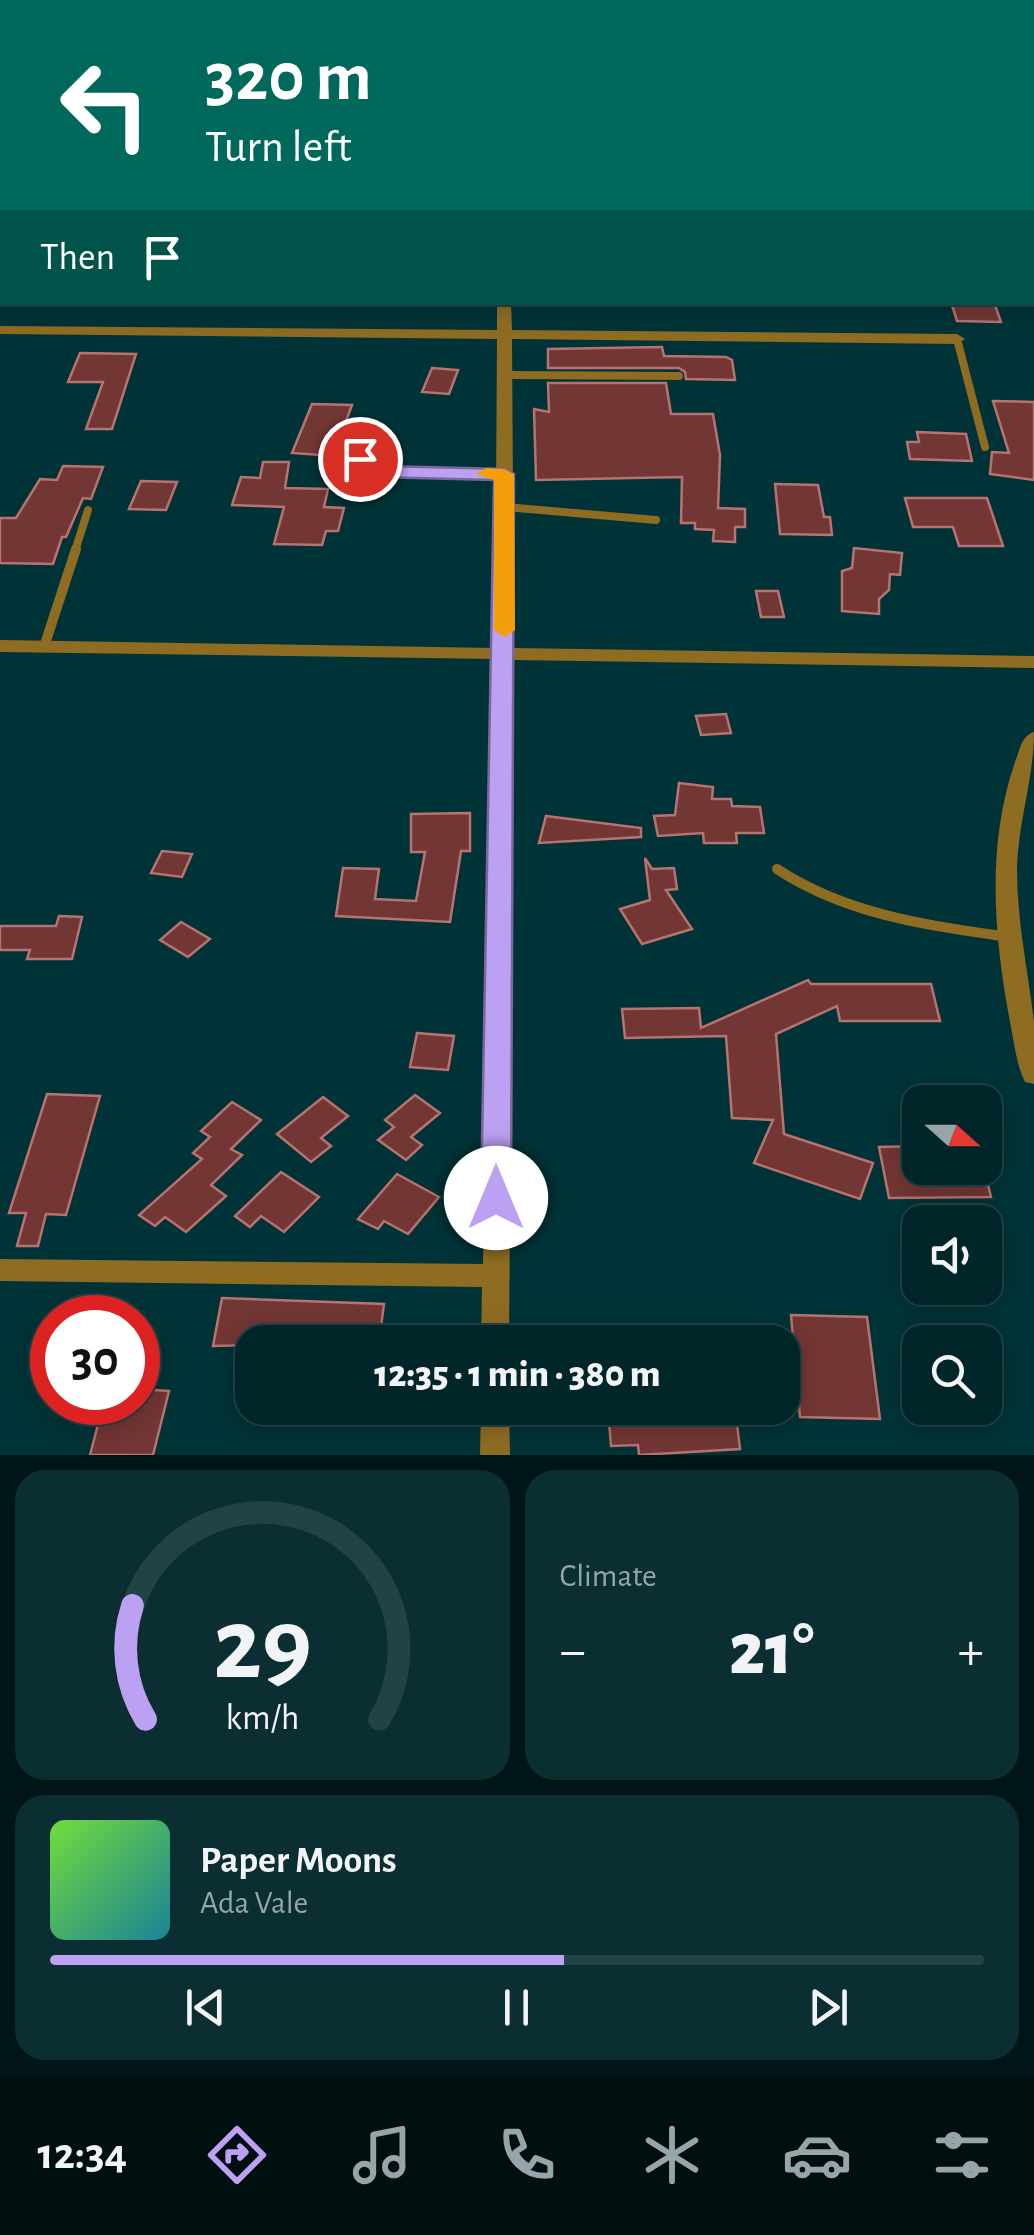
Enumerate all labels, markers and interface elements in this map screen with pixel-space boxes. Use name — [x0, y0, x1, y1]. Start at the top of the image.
icon: left — [40, 40, 170, 170]
text: 320 m — [205, 43, 372, 113]
text: Turn left — [205, 125, 352, 170]
icon: arrive — [135, 230, 190, 285]
text: Then — [40, 239, 115, 277]
pin — [318, 417, 403, 502]
icon: arrive — [333, 432, 388, 487]
north arrow — [902, 1085, 1002, 1185]
map controls — [902, 1085, 1002, 1425]
position arrow — [444, 1146, 548, 1250]
button: sound — [902, 1205, 1002, 1305]
speed limit sign: 30 — [30, 1295, 160, 1425]
button: search — [902, 1325, 1002, 1425]
text: 12:35 · 1 min · 380 m — [374, 1356, 661, 1394]
text: Climate — [560, 1560, 657, 1592]
text: 29 — [213, 1594, 312, 1698]
text: 21° — [729, 1613, 814, 1688]
text: − — [560, 1624, 586, 1679]
text: + — [958, 1624, 984, 1679]
text: km/h — [225, 1700, 299, 1736]
text: Paper Moons — [200, 1842, 397, 1880]
text: Ada Vale — [200, 1887, 308, 1919]
icon: previous — [178, 1980, 233, 2035]
icon: pause — [489, 1980, 544, 2035]
icon: next — [801, 1980, 856, 2035]
icon: directions — [202, 2120, 272, 2190]
icon: music — [347, 2120, 417, 2190]
icon: phone — [492, 2120, 562, 2190]
icon: climate — [637, 2120, 707, 2190]
icon: car — [782, 2120, 852, 2190]
icon: filters — [927, 2120, 997, 2190]
text: 12:34 — [37, 2132, 127, 2177]

